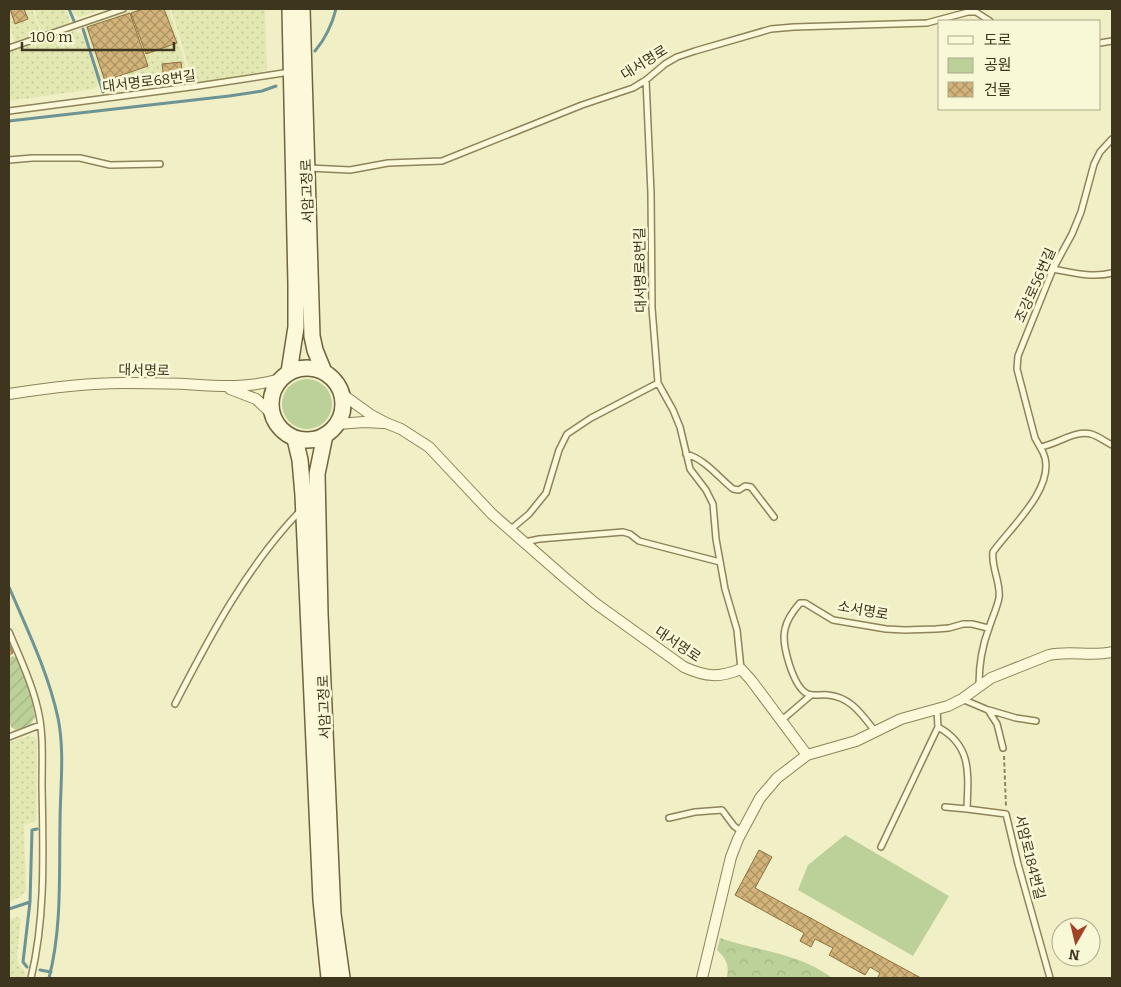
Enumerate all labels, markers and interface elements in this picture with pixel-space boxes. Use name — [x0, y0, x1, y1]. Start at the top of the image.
scale bar — [22, 20, 175, 52]
legend — [938, 20, 1101, 110]
text: 100 m — [30, 28, 73, 46]
text: 도로 — [984, 31, 1012, 49]
street label: 대서명로 — [618, 42, 671, 83]
text: 공원 — [984, 56, 1012, 74]
street label: 대서명로68번길 — [101, 67, 197, 96]
text: 건물 — [984, 81, 1012, 99]
street label: 서암고정로 — [298, 158, 317, 223]
street label: 대서명로8번길 — [631, 227, 650, 313]
street label: 조강로56번길 — [1011, 245, 1060, 325]
street label: 대서명로 — [118, 362, 170, 379]
street label: 소서명로 — [836, 598, 890, 623]
street label: 대서명로 — [652, 623, 704, 666]
street label: 서암고정로 — [315, 674, 334, 739]
street label: 서암로184번길 — [1011, 813, 1048, 901]
north arrow — [1051, 917, 1101, 967]
text: N — [1068, 945, 1081, 964]

